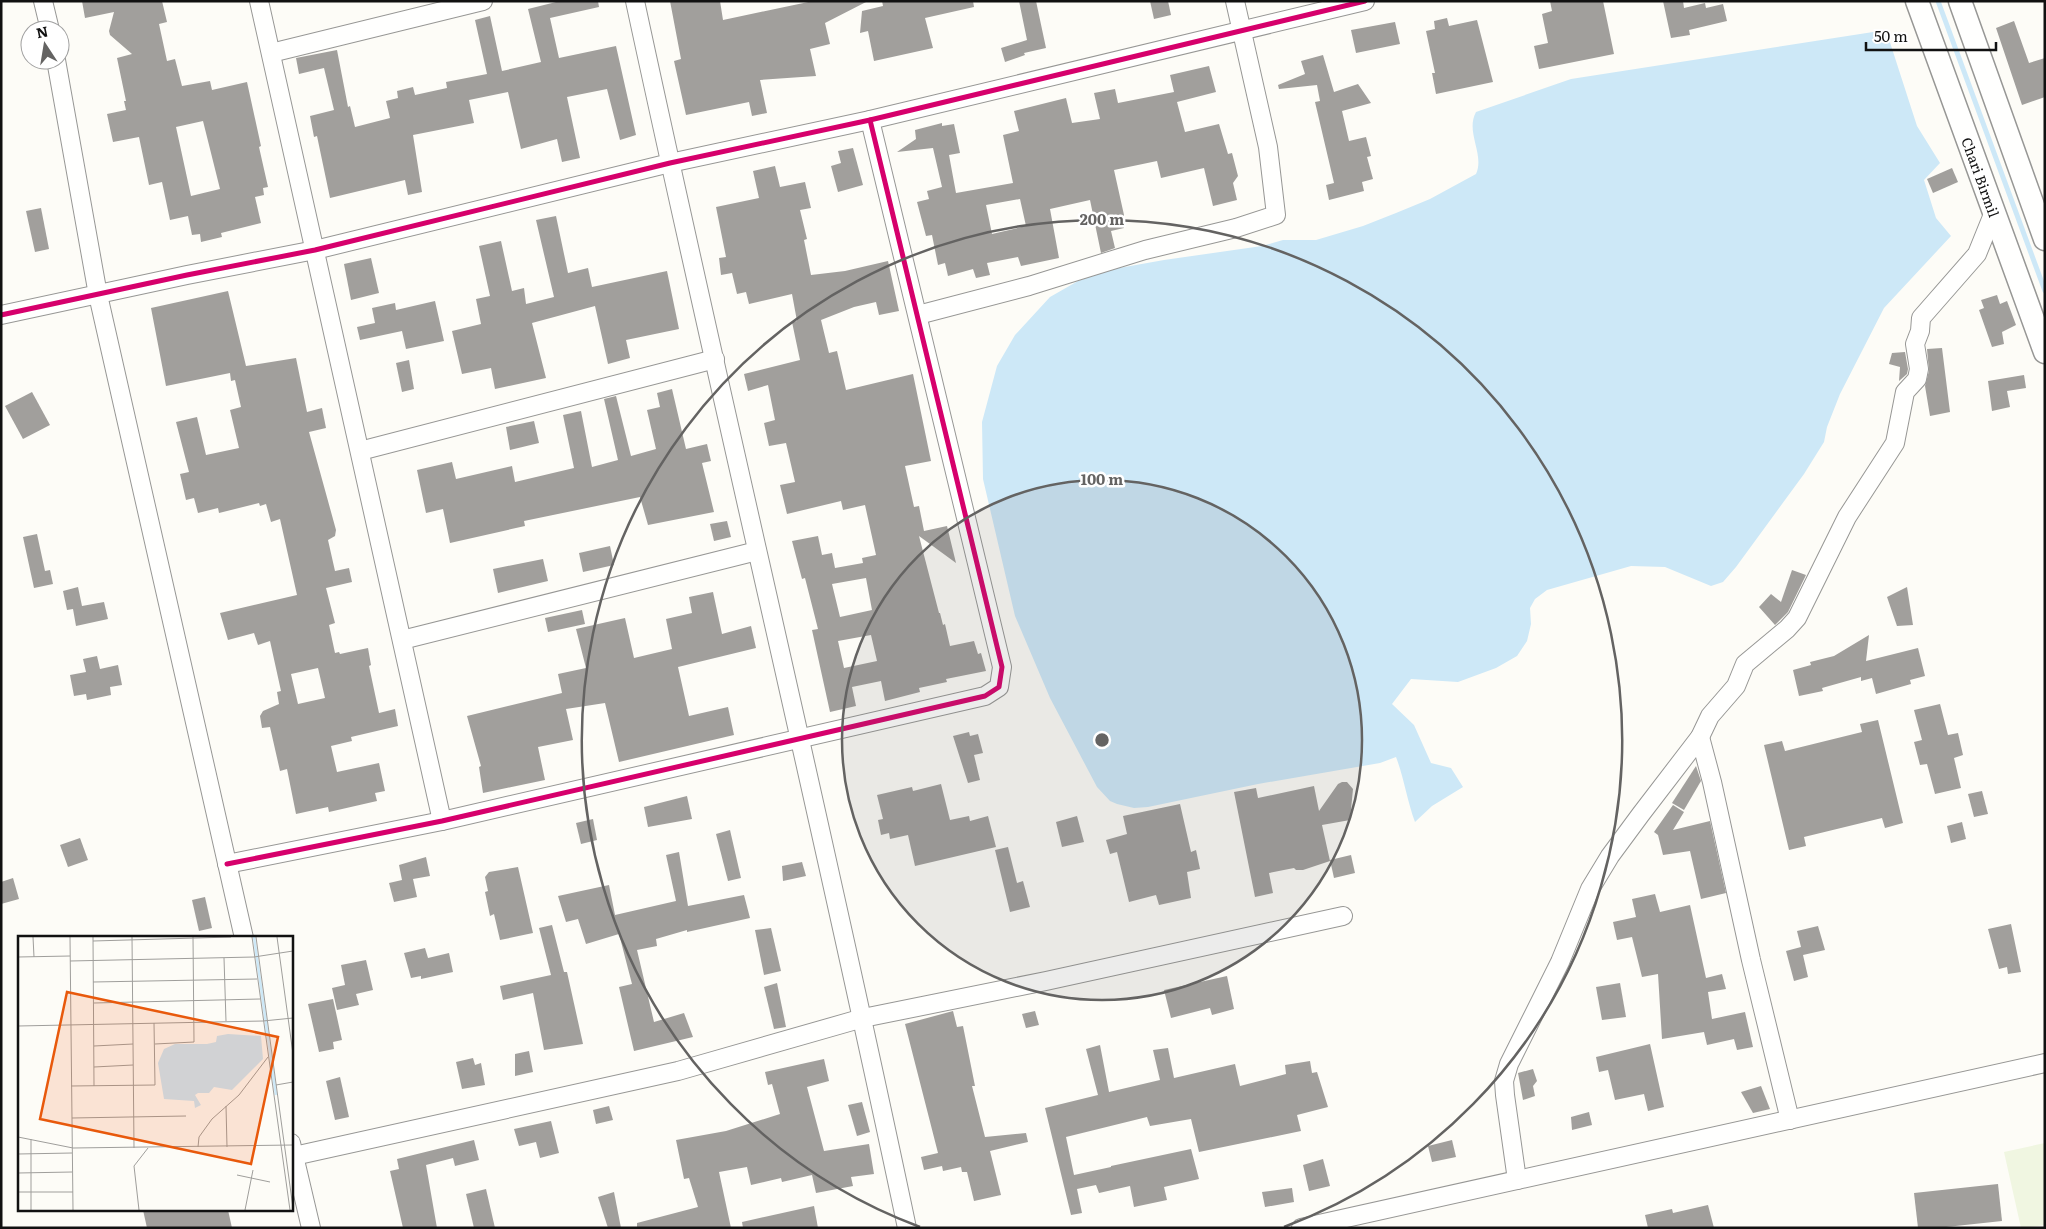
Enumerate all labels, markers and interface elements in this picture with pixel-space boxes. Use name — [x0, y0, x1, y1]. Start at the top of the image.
north arrow — [20, 20, 70, 70]
text: N — [34, 20, 50, 42]
scale bar — [1866, 20, 1996, 52]
text: 50 m — [1874, 24, 1908, 47]
street label: Chari Birmil — [1957, 134, 2005, 220]
text: 200 m — [1080, 207, 1124, 230]
text: 100 m — [1081, 467, 1123, 490]
centre of rings — [1093, 731, 1111, 749]
inset map — [18, 936, 292, 1212]

